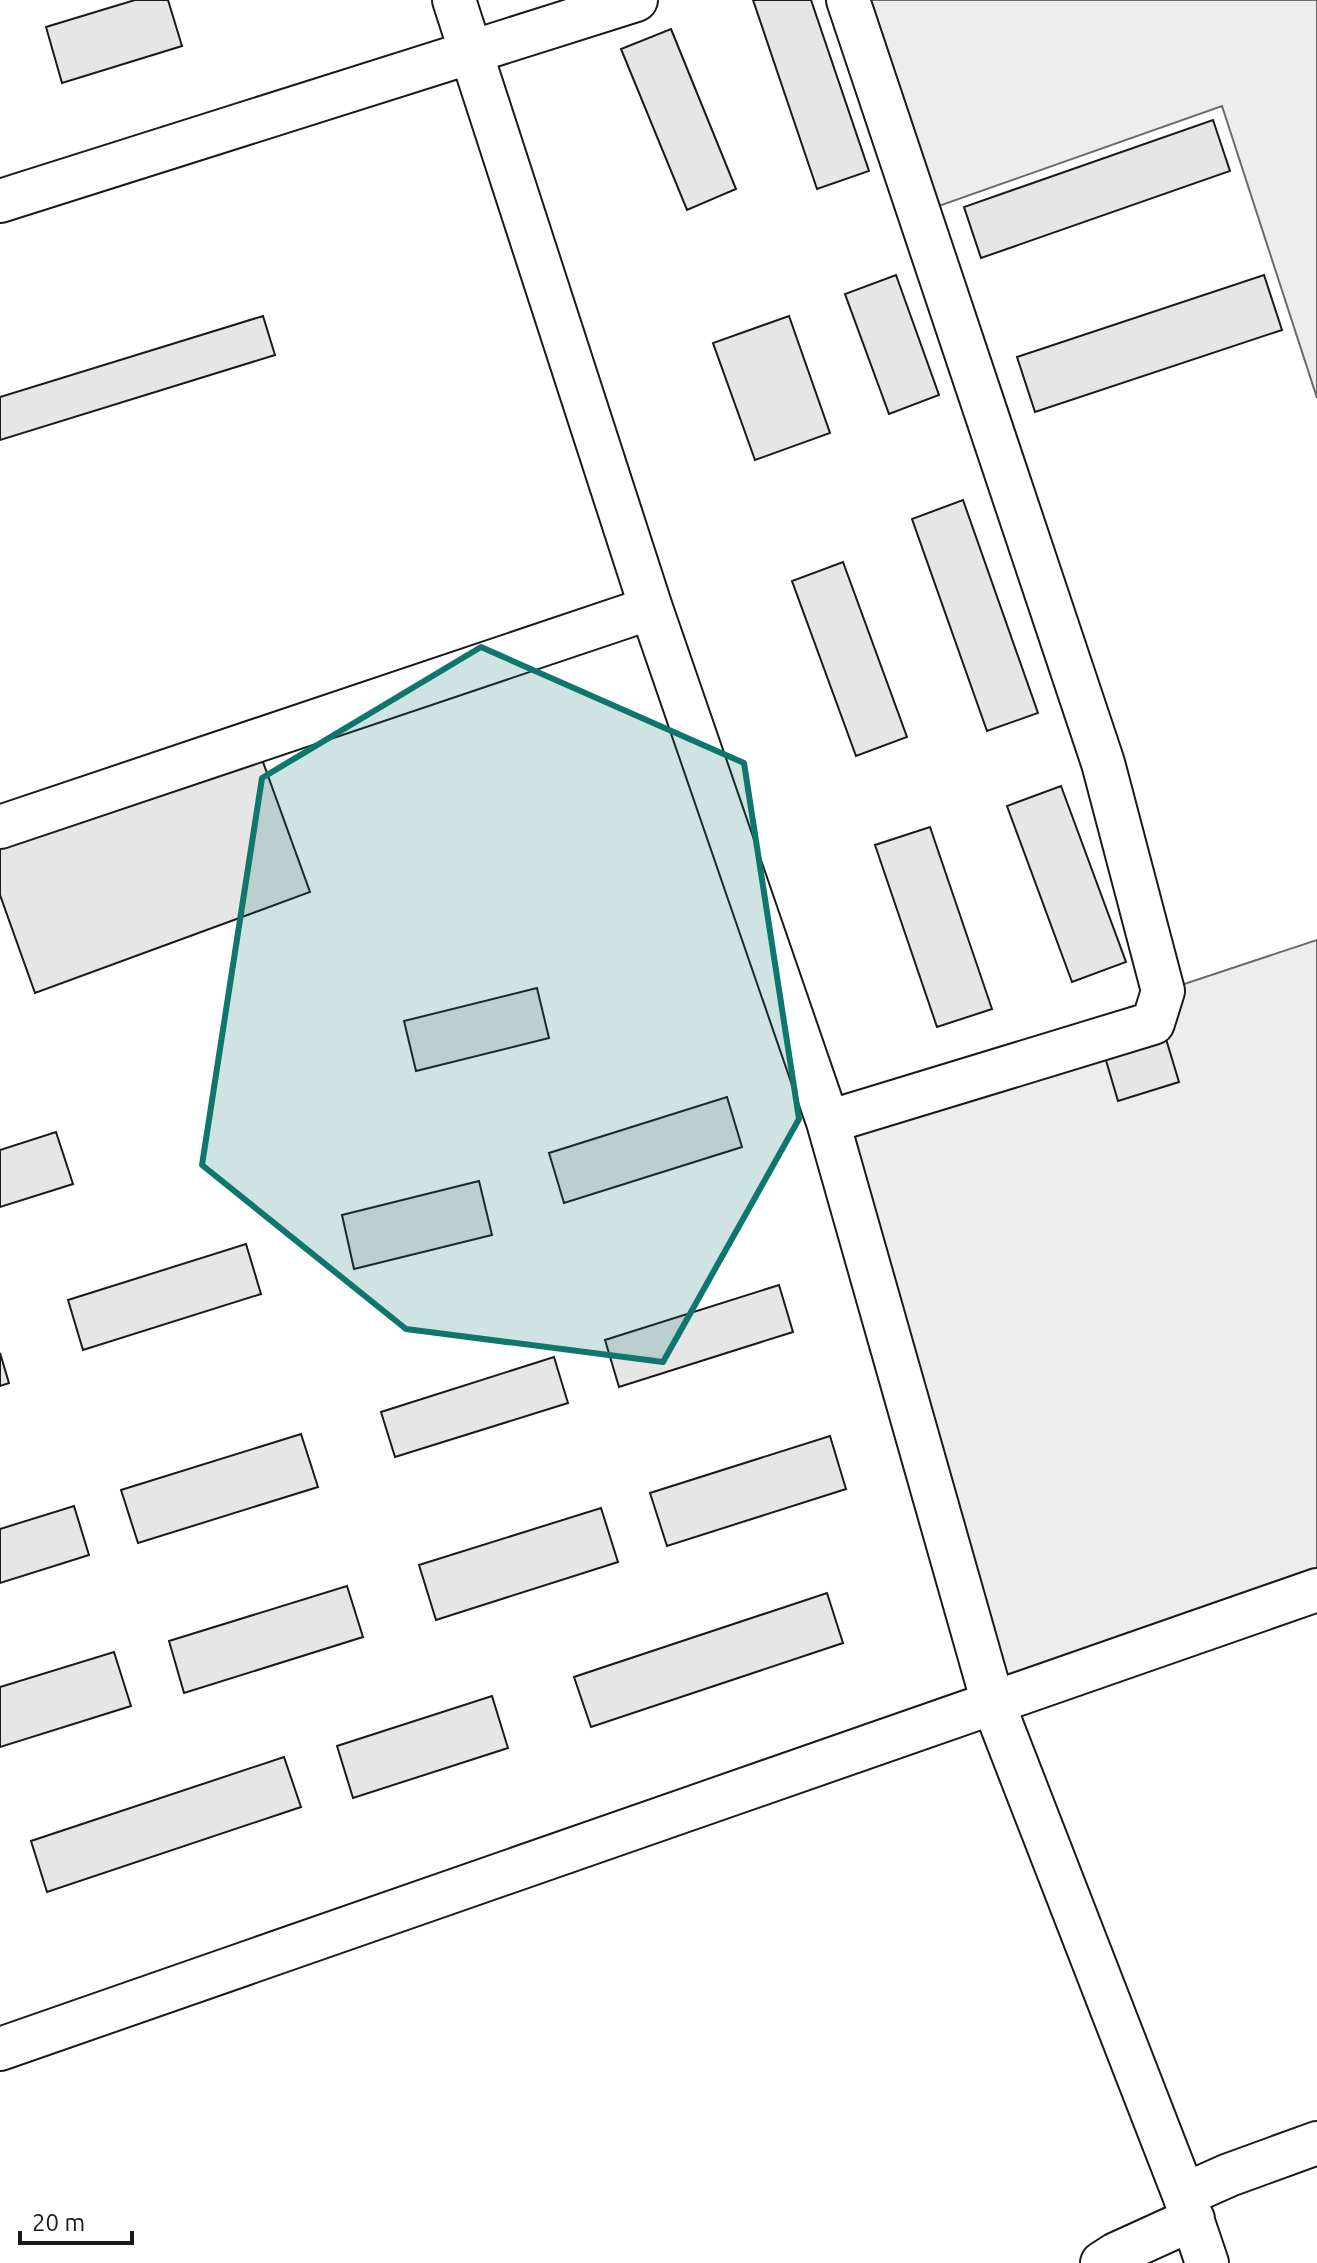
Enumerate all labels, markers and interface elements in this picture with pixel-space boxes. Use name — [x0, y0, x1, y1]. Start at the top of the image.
scale bar — [20, 2195, 132, 2245]
text: 20 m — [32, 2209, 85, 2236]

